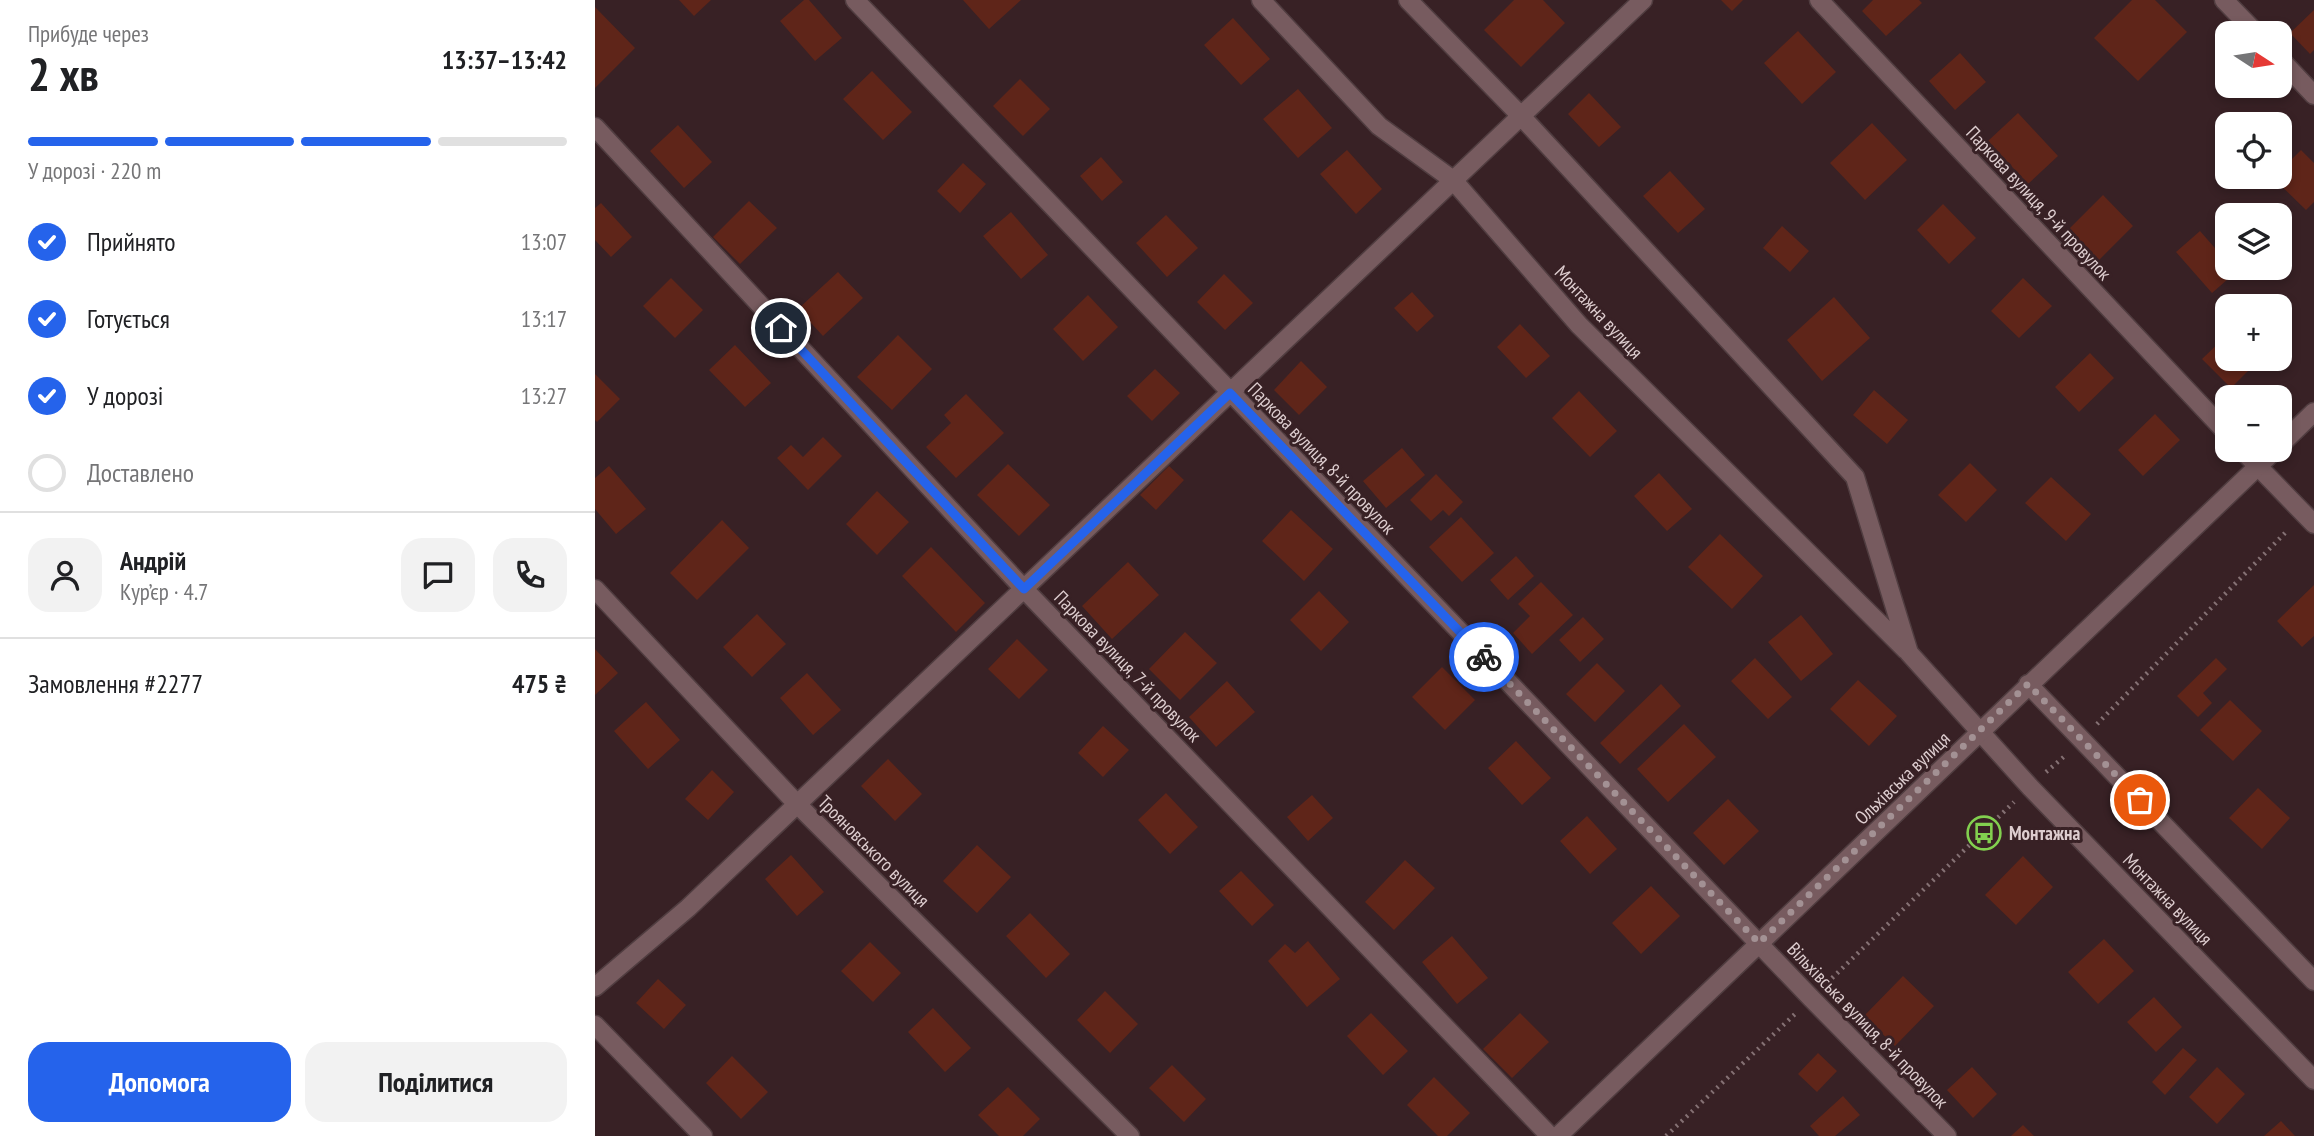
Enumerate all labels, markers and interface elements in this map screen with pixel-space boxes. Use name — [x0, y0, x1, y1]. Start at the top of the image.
text: Прибуде через — [28, 19, 149, 48]
north arrow — [2215, 21, 2293, 98]
map controls — [2215, 21, 2292, 462]
text: 13:37–13:42 — [442, 43, 567, 76]
text: 2 хв — [28, 44, 99, 104]
button: locate — [2215, 112, 2292, 189]
street label: Паркова вулиця, 9-й провулок — [1961, 121, 2117, 286]
text: У дорозі · 220 m — [28, 156, 161, 185]
button: layers — [2215, 203, 2292, 280]
icon: check — [28, 223, 66, 261]
text: Прийнято — [87, 225, 175, 258]
text: 13:07 — [521, 227, 567, 256]
street label: Монтажна вулиця — [1550, 260, 1648, 364]
button: + — [2215, 294, 2292, 371]
pin — [751, 298, 811, 358]
icon: check — [28, 300, 66, 338]
text: Готується — [87, 302, 170, 335]
text: 13:17 — [521, 304, 567, 333]
icon: home — [762, 309, 800, 347]
icon: check — [28, 377, 66, 415]
street label: Паркова вулиця, 8-й провулок — [1243, 377, 1401, 540]
text: У дорозі — [87, 379, 164, 412]
text: 13:27 — [521, 381, 567, 410]
button: − — [2215, 385, 2292, 462]
text: Доставлено — [87, 456, 194, 489]
button: person — [28, 538, 102, 612]
button: chat — [401, 538, 475, 612]
button: phone — [493, 538, 567, 612]
text: Андрій — [120, 544, 186, 577]
text: Кур’єр · 4.7 — [120, 577, 208, 606]
street label: Паркова вулиця, 7-й провулок — [1049, 585, 1207, 747]
courier — [1449, 622, 1519, 692]
icon: bike — [1465, 638, 1503, 676]
text: Замовлення #2277 — [28, 667, 203, 700]
text: 475 ₴ — [512, 667, 567, 700]
street label: Ольхівська вулиця — [1849, 727, 1955, 829]
pin — [2110, 770, 2170, 830]
icon: bag — [2121, 781, 2159, 819]
street label: Трояновського вулиця — [813, 790, 935, 912]
bus stop icon: Монтажна — [1965, 814, 2003, 852]
place label: Монтажна — [2009, 821, 2080, 845]
street label: Монтажна вулиця — [2118, 848, 2218, 950]
street label: Вільхівська вулиця, 8-й провулок — [1782, 937, 1954, 1114]
button: Допомога — [28, 1042, 291, 1122]
button: Поділитися — [305, 1042, 567, 1122]

